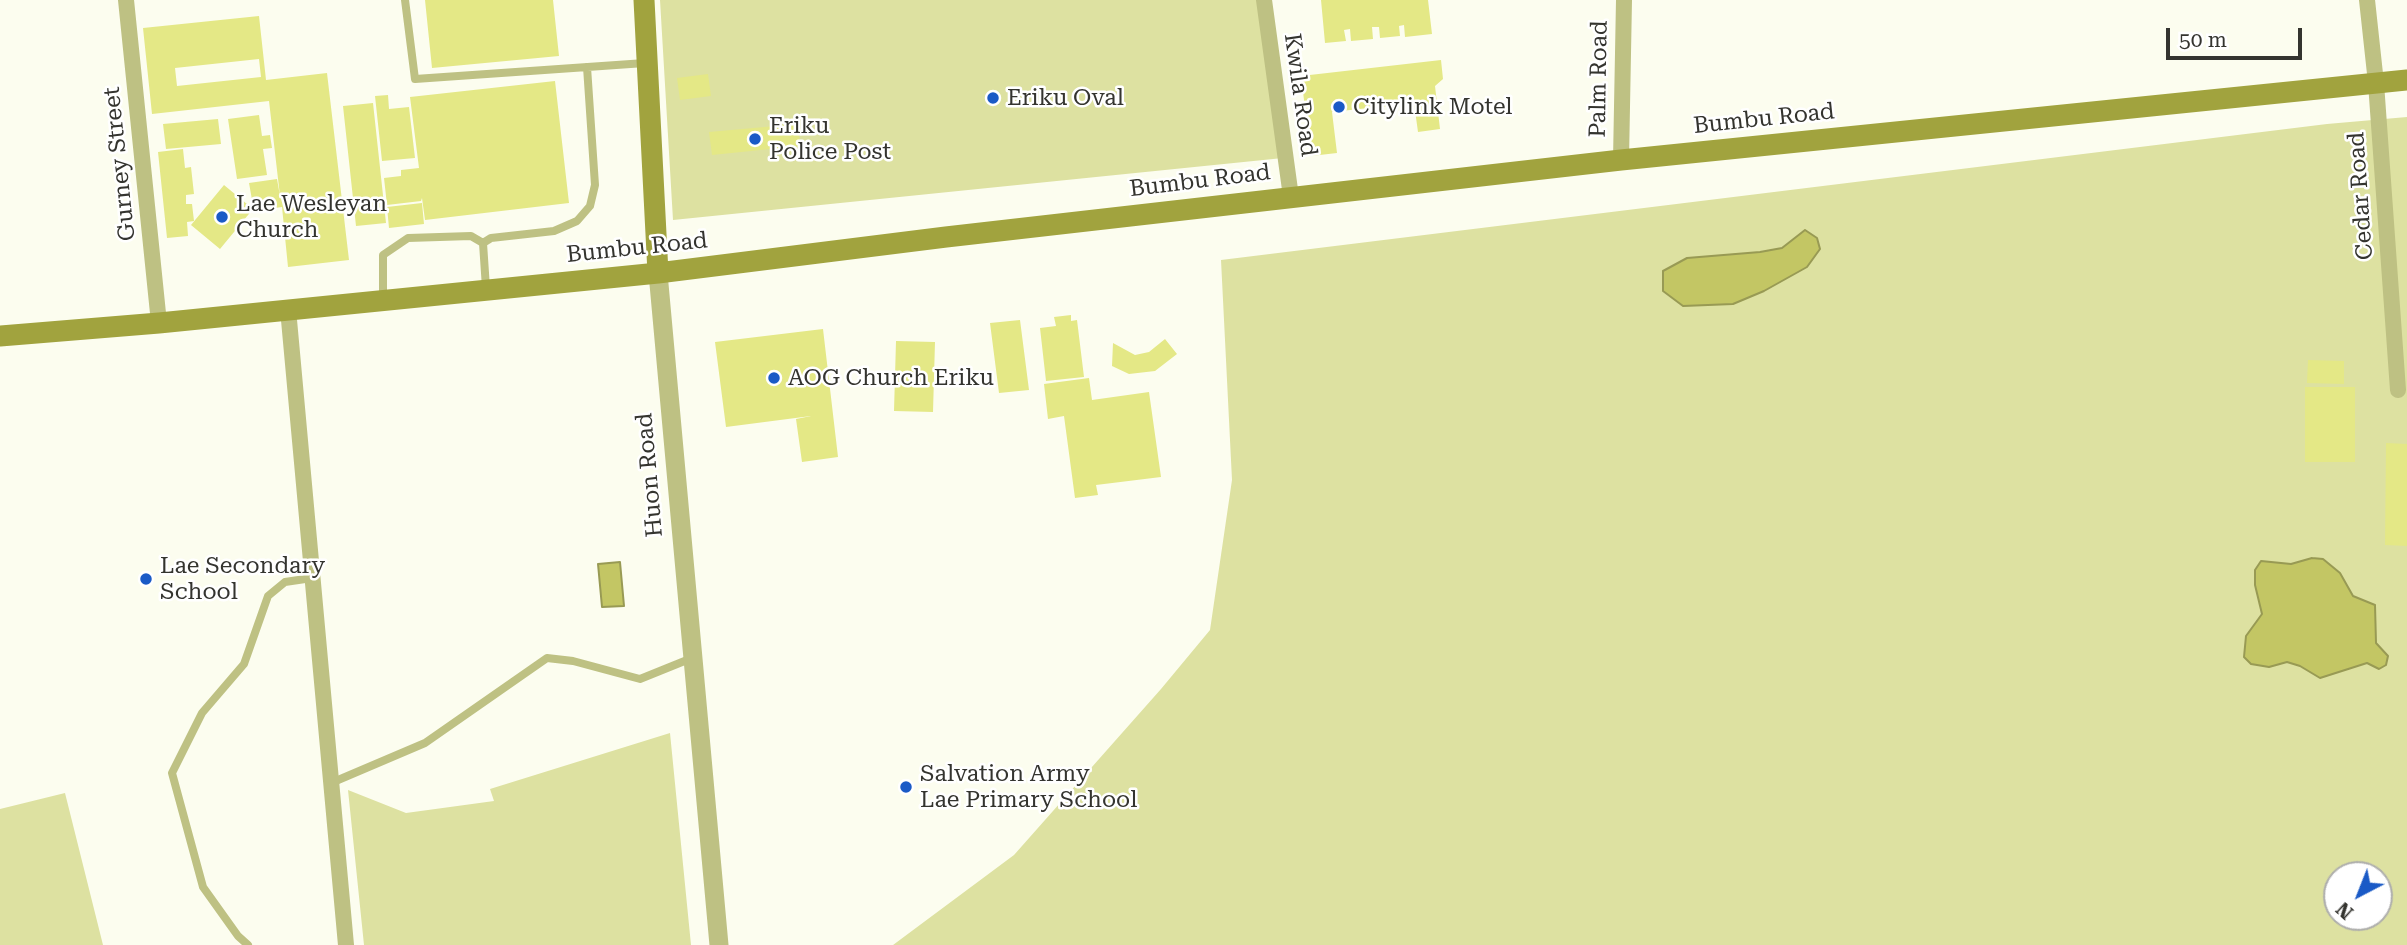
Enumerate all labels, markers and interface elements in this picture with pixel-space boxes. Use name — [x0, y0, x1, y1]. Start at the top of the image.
scale bar — [2169, 14, 2306, 58]
street label: Palm Road — [1584, 20, 1614, 138]
text: 50 m — [2179, 28, 2227, 52]
street label: Kwila Road — [1278, 32, 1322, 158]
place label: Eriku Oval — [1007, 84, 1124, 112]
street label: Gurney Street — [98, 86, 142, 242]
marker: Eriku Oval — [985, 90, 1001, 106]
place label: Citylink Motel — [1353, 93, 1512, 121]
street label: Bumbu Road — [1692, 98, 1836, 140]
marker: Citylink Motel — [1331, 99, 1347, 115]
place label: Eriku Police Post — [769, 112, 891, 166]
marker: Eriku Police Post — [747, 131, 763, 147]
street label: Cedar Road — [2343, 131, 2379, 261]
street label: Bumbu Road — [1128, 159, 1272, 203]
place label: Lae Wesleyan Church — [236, 190, 387, 244]
marker: Lae Wesleyan Church — [214, 209, 230, 225]
street label: Bumbu Road — [565, 227, 709, 269]
place label: AOG Church Eriku — [788, 364, 994, 392]
marker: AOG Church Eriku — [766, 370, 782, 386]
street label: Huon Road — [631, 412, 669, 538]
place label: Lae Secondary School — [160, 552, 325, 606]
marker: Lae Secondary School — [138, 571, 154, 587]
place label: Salvation Army Lae Primary School — [920, 760, 1137, 814]
marker: Salvation Army Lae Primary School — [898, 779, 914, 795]
north arrow — [2323, 861, 2393, 931]
text: N — [2332, 897, 2358, 924]

